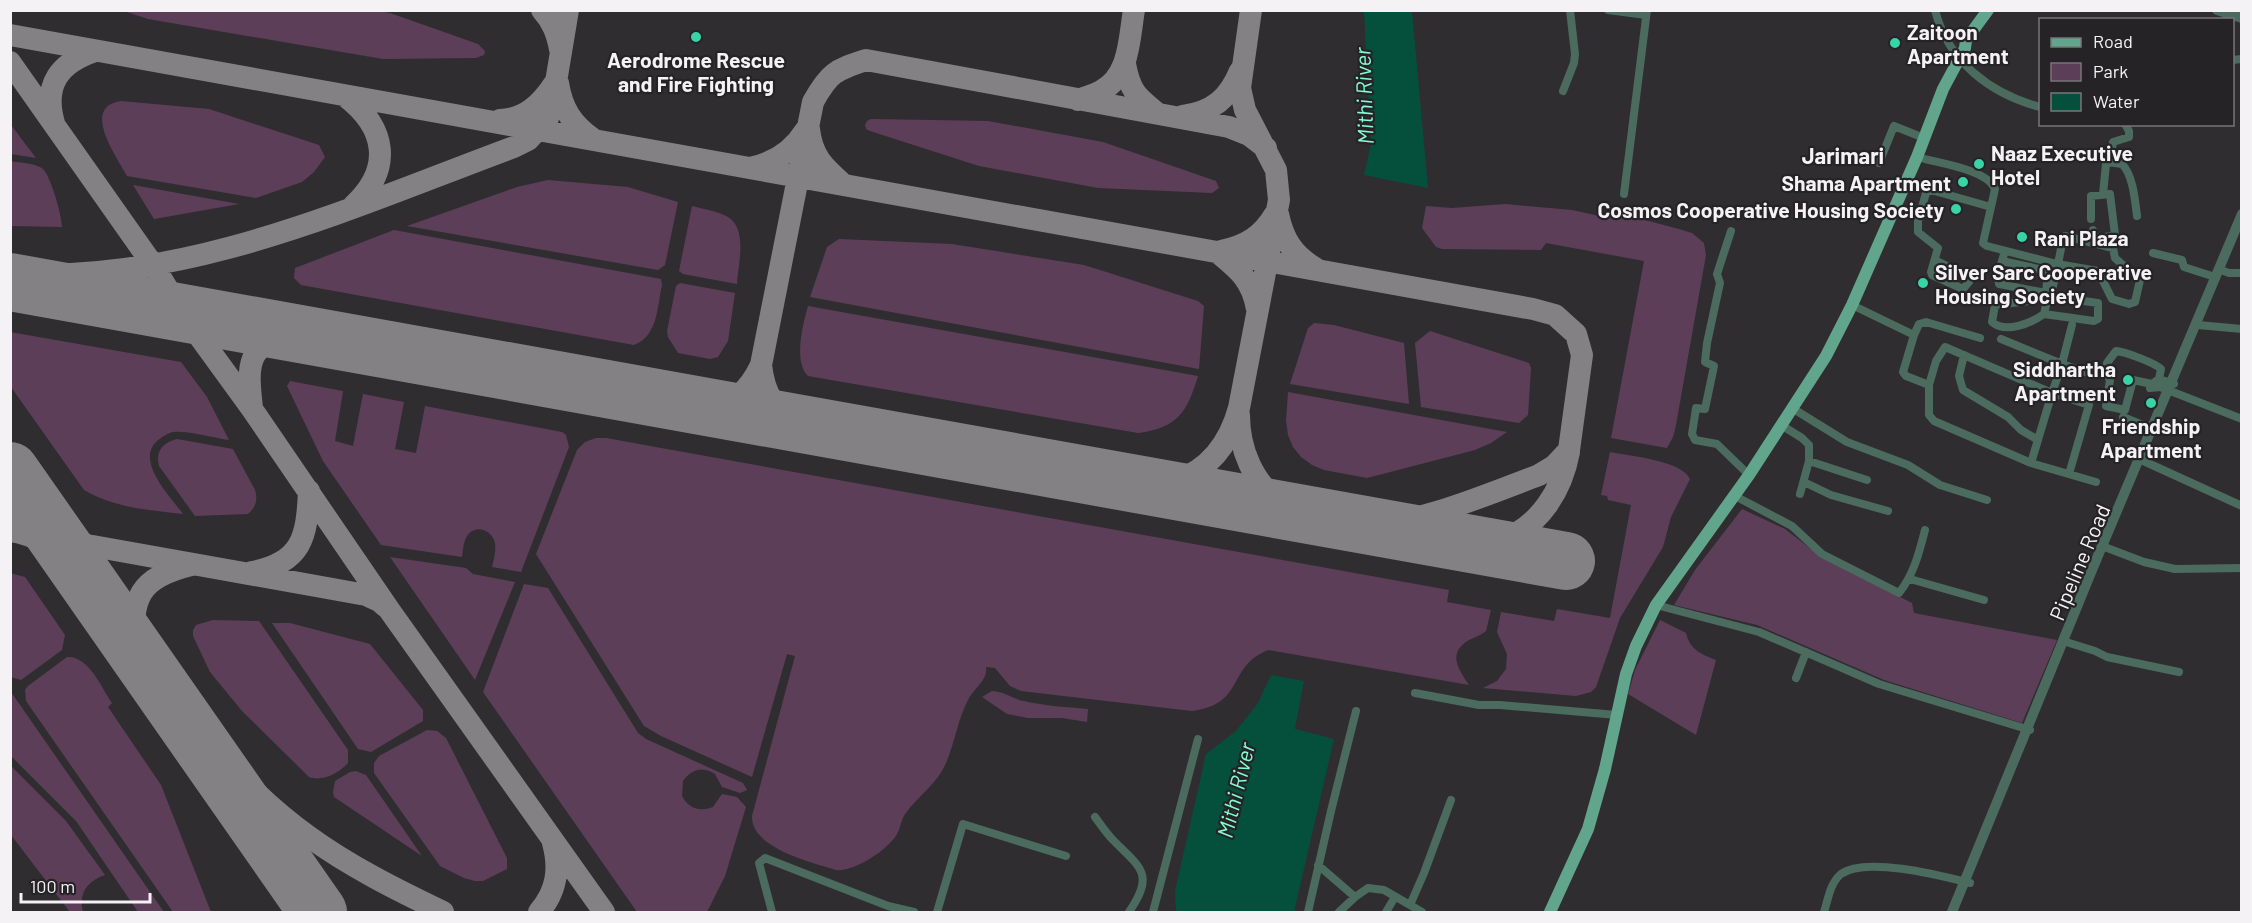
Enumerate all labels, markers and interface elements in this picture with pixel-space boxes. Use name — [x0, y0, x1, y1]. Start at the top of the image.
legend — [2039, 18, 2234, 126]
place label: Zaitoon Apartment — [1907, 19, 2009, 68]
marker: Aerodrome Rescue and Fire Fighting — [689, 30, 703, 44]
text: Road — [2093, 30, 2133, 52]
marker: Zaitoon Apartment — [1888, 36, 1902, 50]
water label: Mithi River — [1348, 46, 1378, 145]
place label: Aerodrome Rescue and Fire Fighting — [607, 47, 785, 96]
text: Park — [2093, 60, 2128, 82]
text: Water — [2093, 90, 2140, 112]
place label: Naaz Executive Hotel — [1991, 140, 2133, 189]
district label: Jarimari — [1802, 142, 1884, 168]
marker: Naaz Executive Hotel — [1972, 157, 1986, 171]
place label: Shama Apartment — [1781, 170, 1951, 195]
marker: Shama Apartment — [1956, 175, 1970, 189]
place label: Cosmos Cooperative Housing Society — [1597, 197, 1944, 222]
marker: Cosmos Cooperative Housing Society — [1949, 202, 1963, 216]
place label: Rani Plaza — [2034, 225, 2129, 250]
marker: Rani Plaza — [2015, 230, 2029, 244]
place label: Silver Sarc Cooperative Housing Society — [1935, 259, 2152, 308]
marker: Silver Sarc Cooperative Housing Society — [1916, 276, 1930, 290]
place label: Siddhartha Apartment — [2013, 356, 2116, 405]
marker: Siddhartha Apartment — [2121, 373, 2135, 387]
marker: Friendship Apartment — [2144, 396, 2158, 410]
place label: Friendship Apartment — [2100, 413, 2202, 462]
street label: Pipeline Road — [2043, 500, 2115, 624]
water label: Mithi River — [1211, 739, 1260, 840]
scale bar — [21, 866, 150, 904]
text: 100 m — [30, 875, 75, 897]

